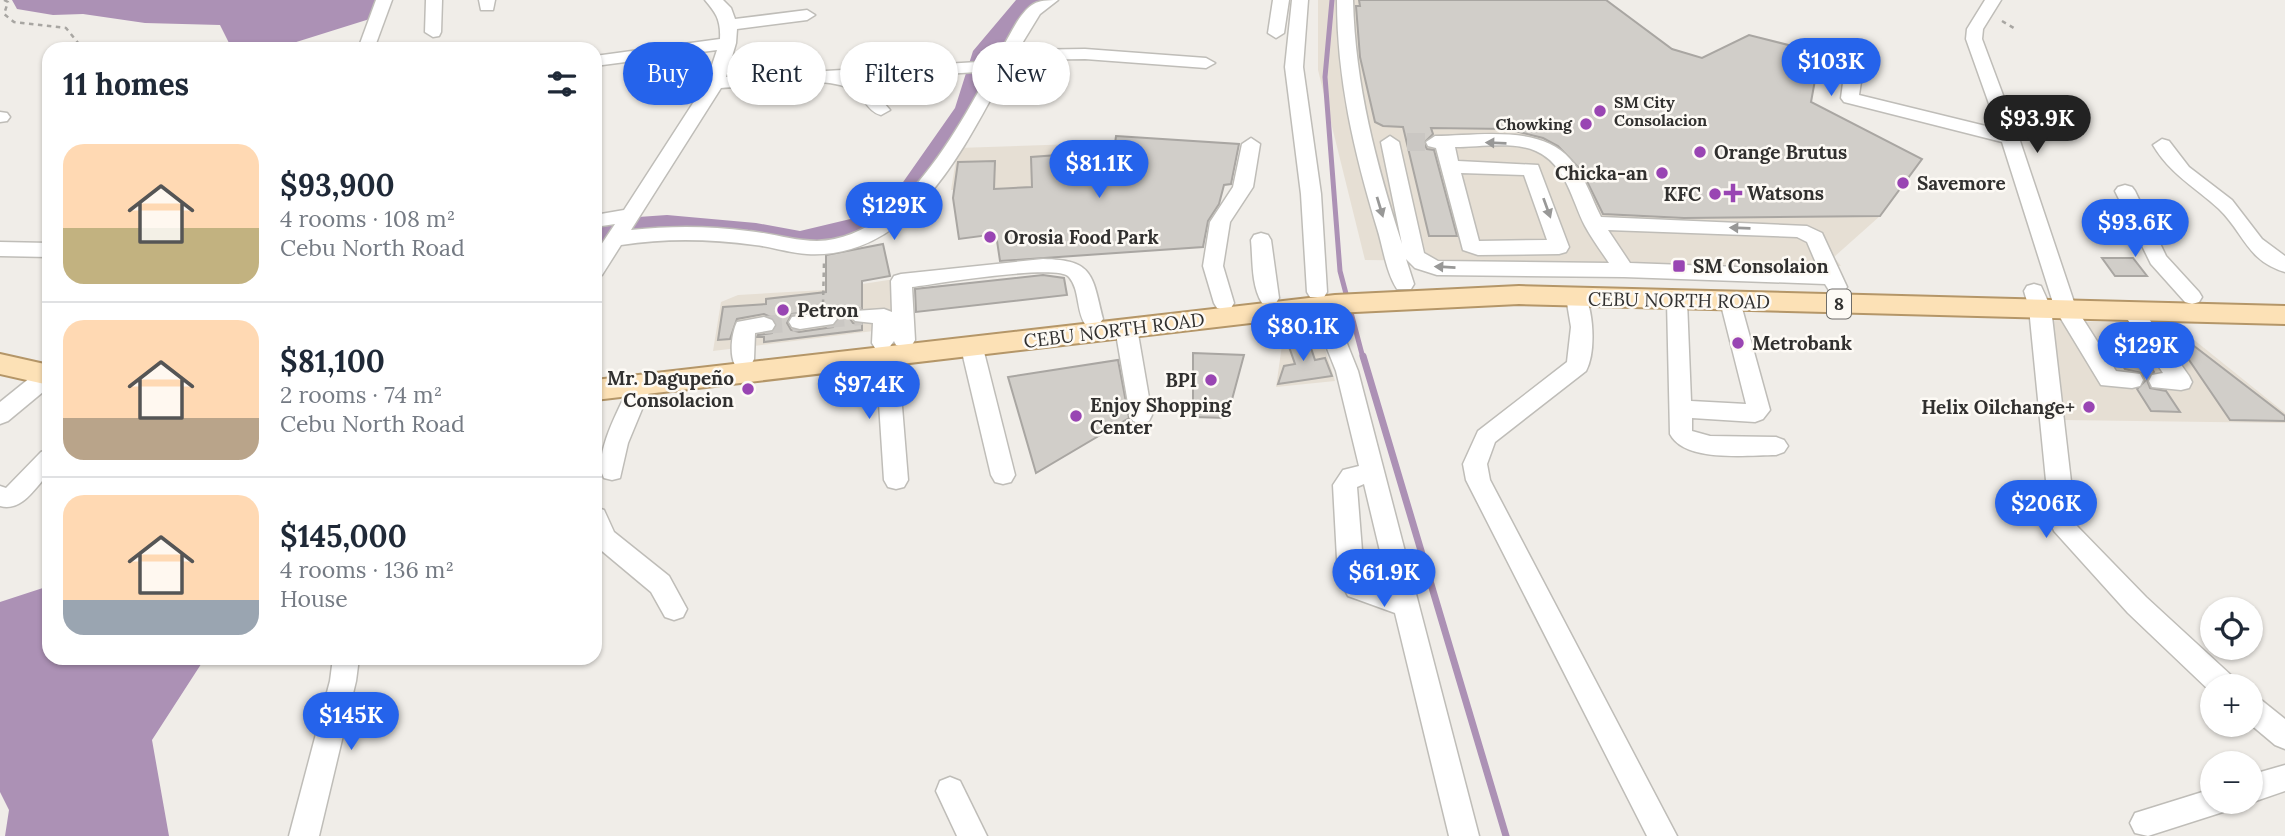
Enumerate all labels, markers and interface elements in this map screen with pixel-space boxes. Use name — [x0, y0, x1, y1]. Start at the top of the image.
pin: $103K — [1782, 38, 1880, 98]
chip: Buy — [623, 42, 713, 105]
chip: Rent — [727, 42, 826, 105]
chip: Filters — [840, 42, 958, 105]
chip: New — [972, 42, 1070, 105]
text: $103K — [1798, 46, 1864, 75]
text: 11 homes — [63, 65, 189, 103]
icon: filters — [543, 65, 581, 103]
place label: SM City Consolacion — [1614, 92, 1707, 130]
pin: $93.9K — [1980, 96, 2094, 155]
marker: SM City Consolacion — [1592, 103, 1608, 119]
text: $93.9K — [2000, 103, 2074, 132]
place label: Chowking — [1495, 114, 1573, 134]
marker: Chowking — [1578, 116, 1594, 132]
one-way arrow — [1485, 137, 1507, 148]
pin: $81.1K — [1042, 140, 1156, 200]
place label: Orange Brutus — [1714, 140, 1847, 164]
marker: Orange Brutus — [1692, 144, 1708, 160]
text: $81.1K — [1065, 148, 1133, 177]
place label: Chicka-an — [1555, 161, 1648, 185]
marker: Chicka-an — [1654, 165, 1670, 181]
text: $93,900 — [280, 166, 395, 204]
place label: Savemore — [1917, 171, 2006, 195]
icon: home — [119, 172, 203, 256]
marker: Savemore — [1895, 175, 1911, 191]
place label: Watsons — [1747, 181, 1824, 205]
pin: $129K — [845, 182, 943, 242]
place label: KFC — [1664, 182, 1701, 206]
marker: Watsons — [1725, 185, 1741, 201]
marker: KFC — [1707, 186, 1723, 202]
text: $129K — [862, 190, 926, 219]
one-way arrow — [1376, 197, 1386, 218]
one-way arrow — [1541, 197, 1552, 218]
pin: $93.6K — [2078, 200, 2192, 259]
text: 4 rooms · 108 m² — [280, 204, 455, 233]
text: $93.6K — [2098, 207, 2172, 236]
one-way arrow — [1729, 223, 1751, 234]
place label: Orosia Food Park — [1004, 225, 1159, 249]
marker: Orosia Food Park — [982, 229, 998, 245]
text: Cebu North Road — [280, 233, 465, 262]
place label: SM Consolaion — [1693, 254, 1829, 278]
marker: SM Consolaion — [1671, 258, 1687, 274]
one-way arrow — [1434, 261, 1456, 272]
street label: CEBU NORTH ROAD — [1588, 286, 1770, 314]
road number: 8 — [1827, 290, 1851, 318]
place label: Petron — [797, 298, 859, 322]
marker: Petron — [775, 302, 791, 318]
pin: $80.1K — [1246, 304, 1360, 363]
street label: CEBU NORTH ROAD — [1022, 307, 1206, 353]
text: $80.1K — [1267, 311, 1339, 340]
pin: $129K — [2097, 322, 2195, 382]
text: $129K — [2114, 330, 2178, 359]
place label: Metrobank — [1752, 331, 1852, 355]
marker: Metrobank — [1730, 335, 1746, 351]
text: $81,100 — [280, 342, 385, 380]
icon: home — [119, 348, 203, 432]
pin: $97.4K — [812, 362, 926, 421]
place label: Mr. Dagupeño Consolacion — [607, 366, 734, 412]
place label: BPI — [1165, 368, 1197, 392]
text: $97.4K — [834, 369, 904, 398]
marker: BPI — [1203, 372, 1219, 388]
text: 2 rooms · 74 m² — [280, 380, 442, 409]
marker: Mr. Dagupeño Consolacion — [740, 381, 756, 397]
place label: Enjoy Shopping Center — [1090, 393, 1233, 439]
place label: Helix Oilchange+ — [1921, 395, 2075, 419]
marker: Helix Oilchange+ — [2081, 399, 2097, 415]
marker: Enjoy Shopping Center — [1068, 408, 1084, 424]
text: Cebu North Road — [280, 409, 465, 438]
pin: $206K — [1997, 480, 2095, 540]
text: $206K — [2011, 488, 2081, 517]
text: $145,000 — [280, 517, 407, 555]
icon: home — [119, 523, 203, 607]
pin: $61.9K — [1327, 550, 1441, 609]
text: 4 rooms · 136 m² — [280, 555, 454, 584]
text: $61.9K — [1348, 557, 1420, 586]
text: House — [280, 584, 348, 613]
map controls — [2200, 597, 2263, 814]
button: locate — [2200, 597, 2263, 660]
button: + — [2200, 674, 2263, 737]
pin: $145K — [302, 692, 400, 752]
text: $145K — [319, 700, 383, 729]
button: − — [2200, 751, 2263, 814]

